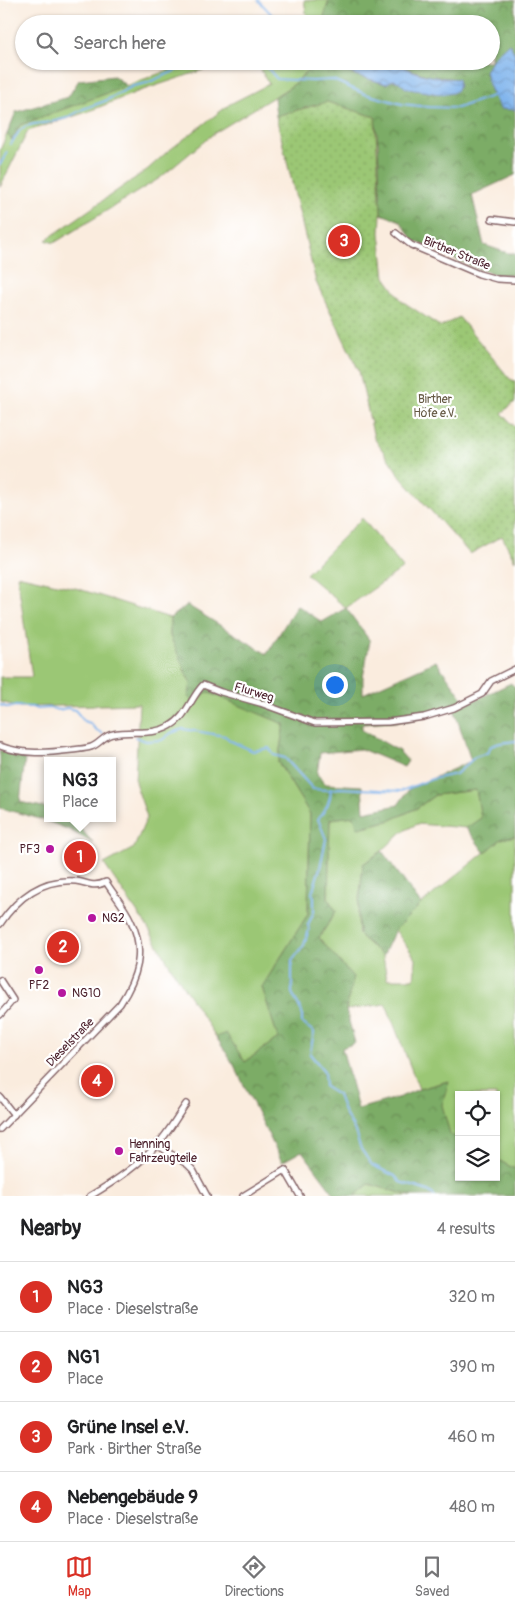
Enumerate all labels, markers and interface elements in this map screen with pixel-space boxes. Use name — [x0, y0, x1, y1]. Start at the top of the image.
search box — [15, 15, 500, 70]
icon: search — [33, 29, 61, 57]
text: Search here — [73, 31, 166, 55]
pin: 3 — [328, 222, 360, 260]
street label: Birther Straße — [421, 233, 492, 274]
park label: Birther Höfe e.V. — [413, 392, 457, 421]
your location — [322, 672, 348, 698]
street label: Flurweg — [232, 679, 275, 706]
popup — [44, 757, 116, 822]
text: NG3 — [62, 768, 98, 792]
text: Place — [62, 792, 98, 812]
pin: 1 — [64, 838, 96, 876]
place label: PF3 — [19, 842, 40, 857]
marker: PF3 — [44, 843, 56, 855]
place label: NG2 — [102, 911, 125, 926]
marker: NG2 — [86, 912, 98, 924]
pin: 2 — [47, 928, 79, 966]
marker: PF2 — [33, 964, 45, 976]
place label: PF2 — [29, 978, 50, 993]
place label: NG10 — [72, 986, 101, 1001]
marker: NG10 — [56, 987, 68, 999]
street label: Dieselstraße — [43, 1015, 97, 1070]
pin: 4 — [81, 1062, 113, 1100]
map controls — [455, 1091, 500, 1181]
button: locate — [455, 1091, 500, 1136]
button: layers — [455, 1136, 500, 1181]
place label: Henning Fahrzeugteile — [129, 1137, 197, 1166]
marker: Henning Fahrzeugteile — [113, 1145, 125, 1157]
text: Nearby — [20, 1215, 81, 1242]
text: 4 results — [437, 1219, 495, 1239]
text: NG3 — [67, 1275, 103, 1299]
text: 1 — [33, 1287, 39, 1307]
text: 320 m — [449, 1287, 495, 1307]
text: Place · Dieselstraße — [67, 1299, 198, 1319]
text: NG1 — [67, 1345, 100, 1369]
text: 2 — [32, 1357, 40, 1377]
text: 390 m — [449, 1357, 495, 1377]
text: Place — [67, 1369, 103, 1389]
text: Grüne Insel e.V. — [67, 1415, 189, 1439]
text: 3 — [32, 1427, 40, 1447]
text: 460 m — [448, 1427, 495, 1447]
text: Park · Birther Straße — [67, 1439, 201, 1459]
text: Nebengebäude 9 — [67, 1485, 198, 1509]
text: 4 — [31, 1497, 41, 1517]
text: 480 m — [449, 1497, 495, 1517]
text: Place · Dieselstraße — [67, 1509, 198, 1529]
tab: Map — [65, 1553, 93, 1600]
tab: Directions — [224, 1553, 284, 1600]
tab: Saved — [415, 1553, 450, 1600]

